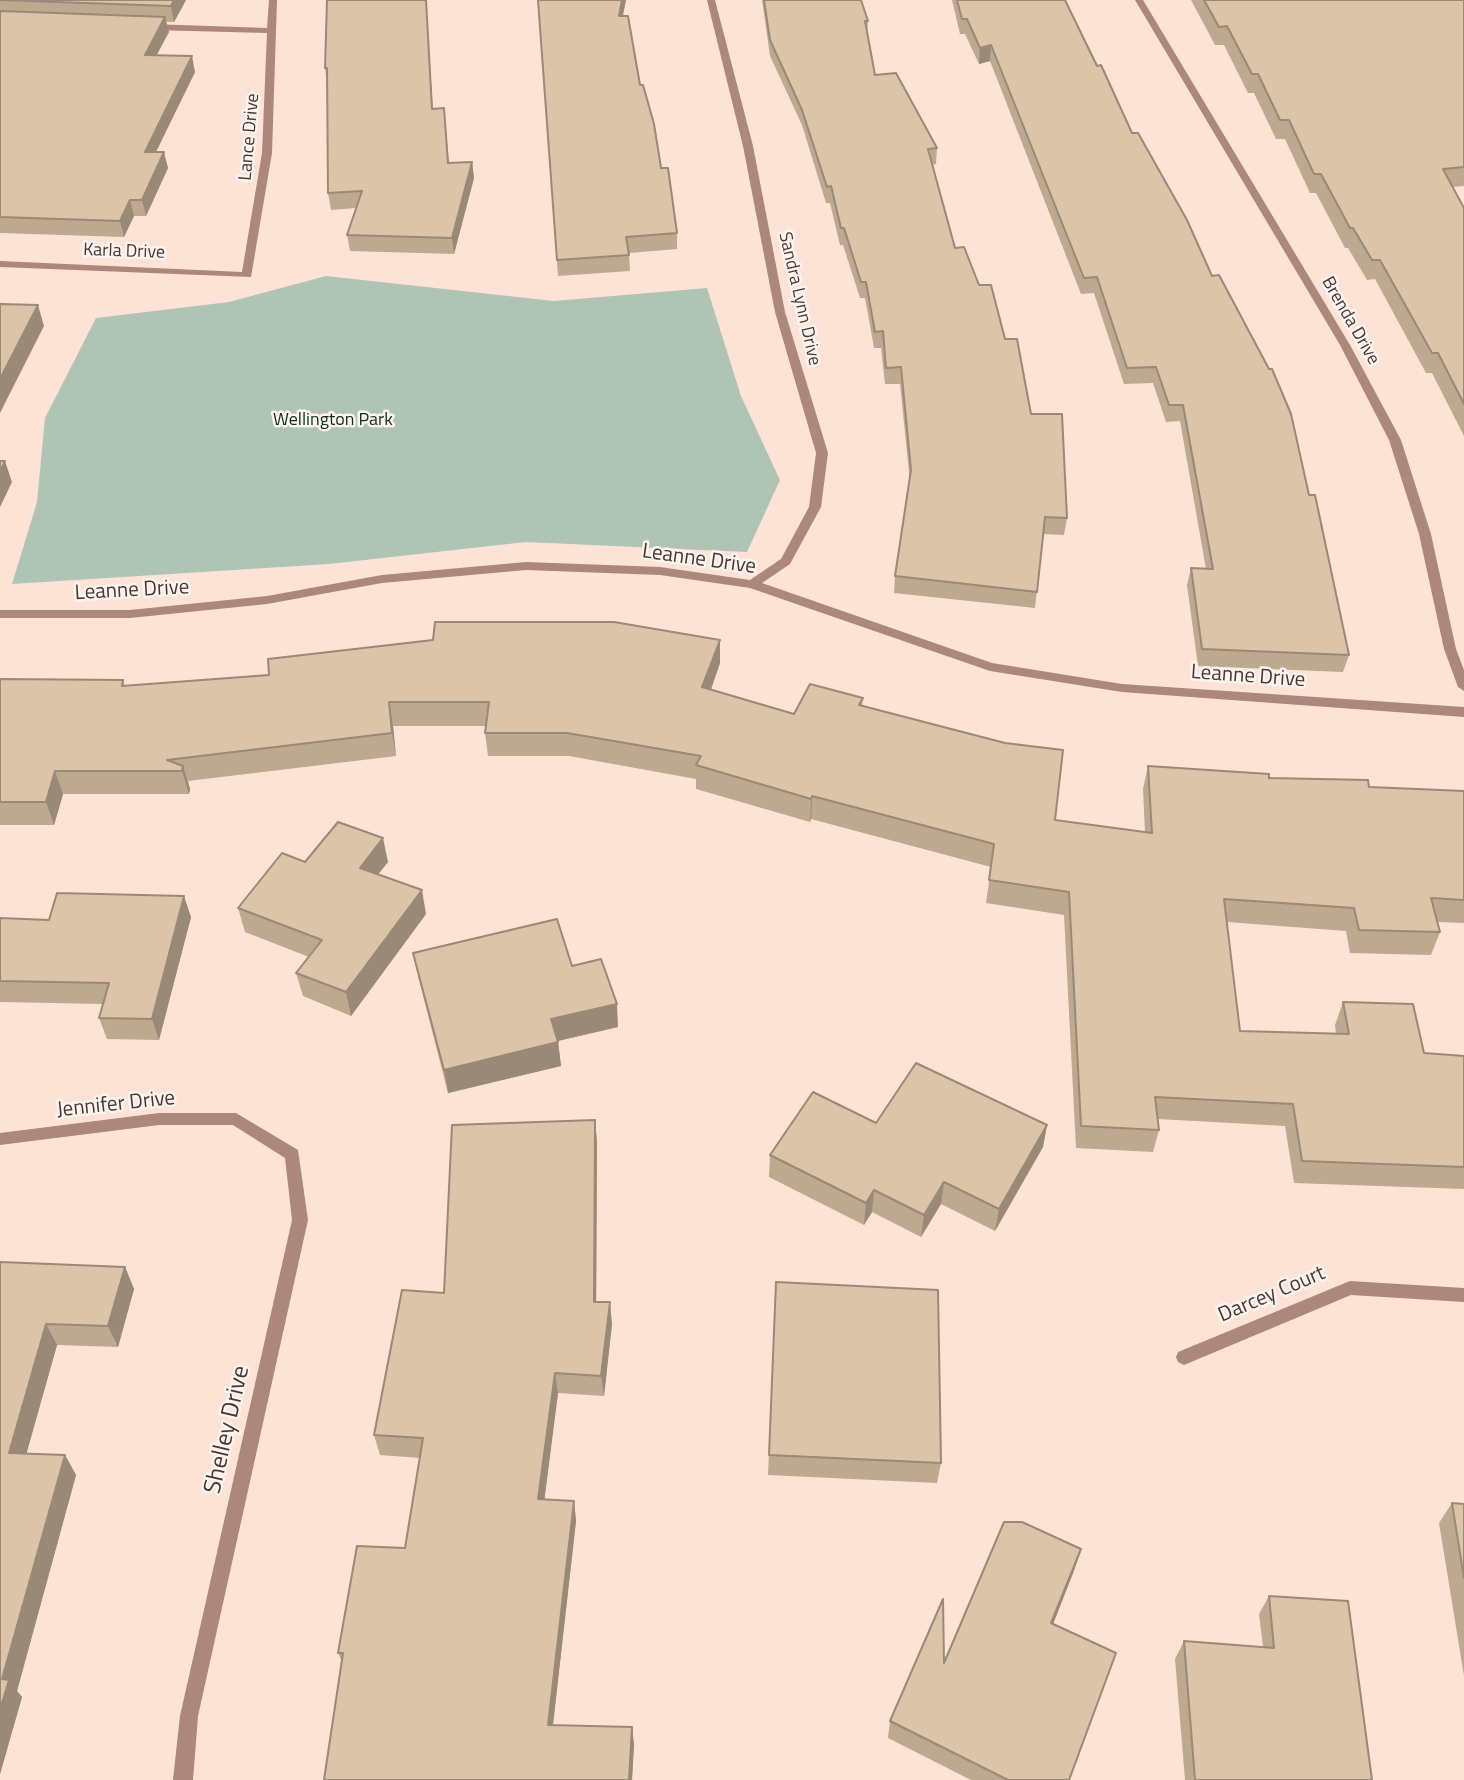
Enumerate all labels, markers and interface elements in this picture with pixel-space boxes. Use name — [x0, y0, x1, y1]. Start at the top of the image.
street label: Lance Drive — [235, 92, 265, 182]
street label: Sandra Lynn Drive — [773, 230, 825, 368]
street label: Karla Drive — [83, 240, 165, 264]
street label: Brenda Drive — [1316, 273, 1384, 369]
park label: Wellington Park — [273, 410, 393, 432]
street label: Leanne Drive — [640, 540, 758, 580]
street label: Leanne Drive — [74, 575, 190, 607]
street label: Leanne Drive — [1190, 660, 1306, 694]
street label: Jennifer Drive — [56, 1086, 176, 1124]
street label: Darcey Court — [1215, 1261, 1329, 1329]
street label: Shelley Drive — [199, 1363, 257, 1497]

